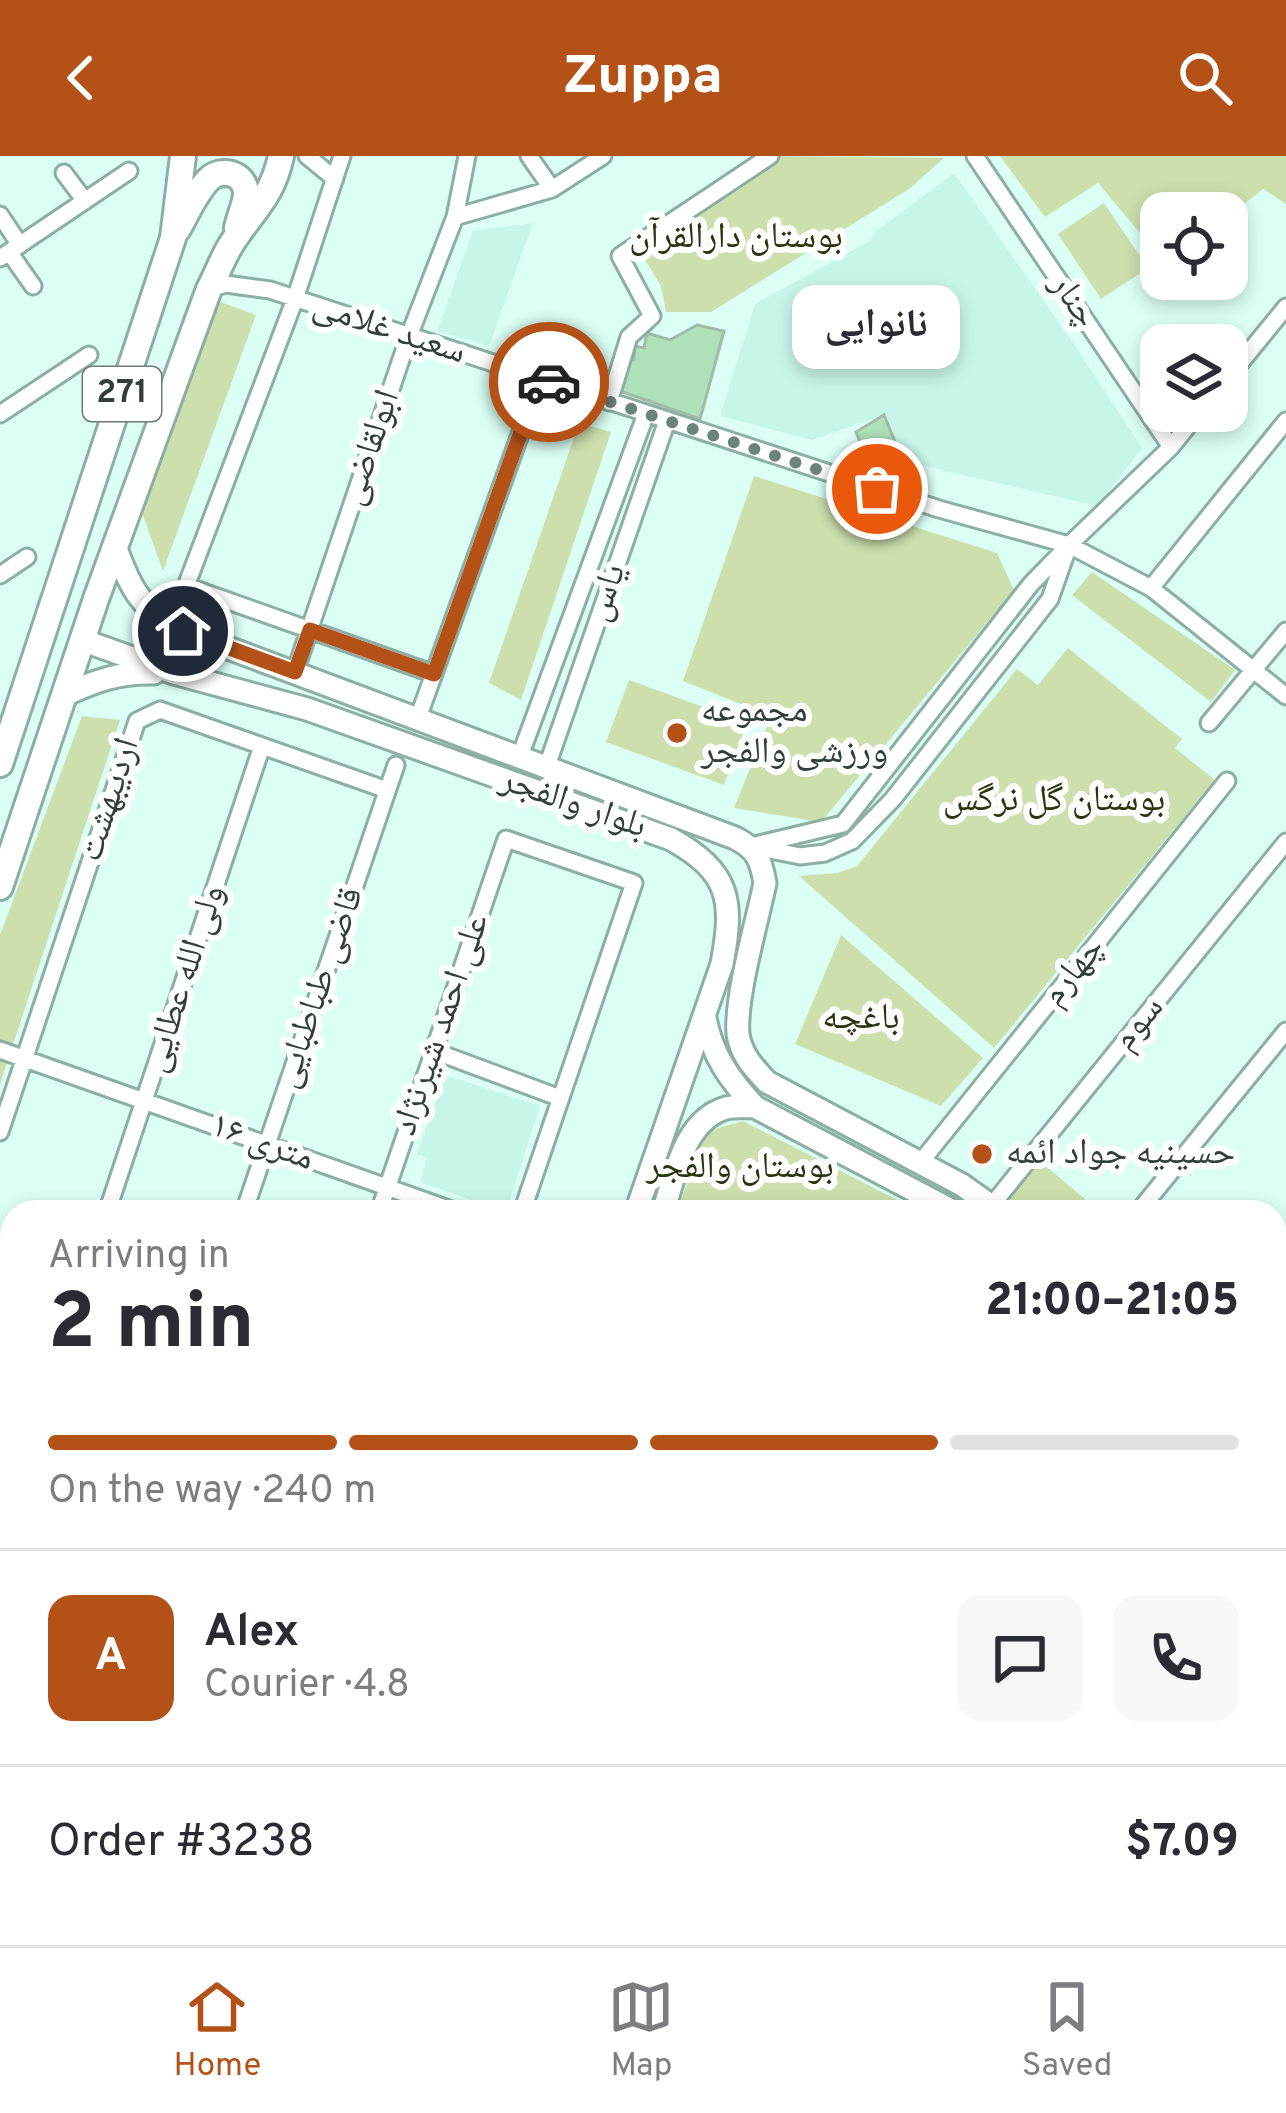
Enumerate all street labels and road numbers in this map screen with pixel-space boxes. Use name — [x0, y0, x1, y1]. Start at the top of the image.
street label: چنار — [1038, 264, 1108, 337]
street label: سعید غلامی — [307, 284, 471, 376]
road number: 271 — [83, 367, 161, 421]
street label: ابولقاضی — [330, 384, 412, 512]
street label: یاس — [576, 558, 638, 628]
street label: اردیبهشت — [68, 732, 152, 868]
street label: بلوار والفجر — [493, 757, 652, 850]
street label: ولی الله عطایی — [133, 879, 237, 1079]
street label: قاضی طباطبایی — [264, 881, 376, 1095]
street label: علی احمد شیرنژاد — [383, 908, 501, 1142]
street label: چهارم — [1032, 928, 1116, 1016]
street label: سوم — [1103, 987, 1175, 1061]
street label: ۱۶ متری — [204, 1103, 320, 1183]

